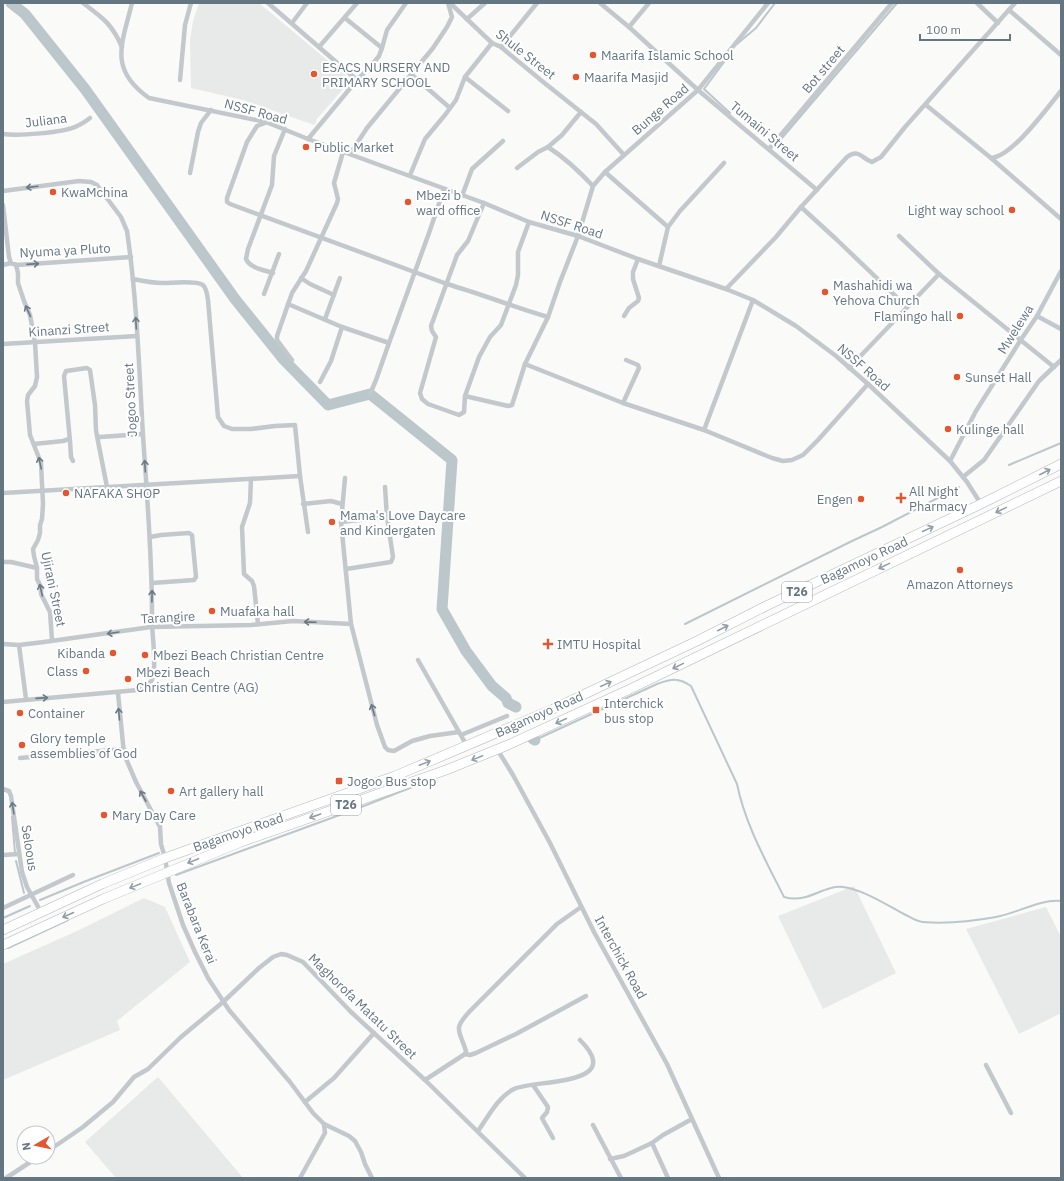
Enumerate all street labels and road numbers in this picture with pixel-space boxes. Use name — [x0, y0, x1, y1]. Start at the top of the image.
street label: Shule Street — [492, 26, 559, 83]
street label: Bot street — [798, 42, 848, 97]
street label: Bunge Road — [628, 80, 692, 139]
street label: NSSF Road — [223, 95, 289, 128]
street label: Tumaini Street — [727, 98, 803, 165]
street label: Juliana — [24, 109, 68, 131]
street label: NSSF Road — [539, 206, 605, 243]
street label: Nyuma ya Pluto — [19, 240, 111, 261]
street label: Mwelewa — [994, 301, 1037, 357]
street label: Kinanzi Street — [28, 318, 110, 341]
street label: NSSF Road — [834, 340, 894, 395]
street label: Jogoo Street — [120, 363, 141, 437]
street label: Bagamoyo Road — [818, 533, 911, 588]
street label: Ujirani Street — [37, 550, 70, 628]
road number: T26 — [782, 582, 812, 602]
street label: Tarangire — [140, 608, 196, 627]
street label: Bagamoyo Road — [493, 687, 586, 741]
road number: T26 — [331, 795, 361, 815]
street label: Bagamoyo Road — [191, 809, 286, 856]
street label: Seloous — [17, 824, 42, 872]
street label: Barabara Kerai — [172, 880, 221, 966]
street label: Interchick Road — [591, 913, 650, 1002]
street label: Maghorofa Matatu Street — [305, 950, 421, 1063]

